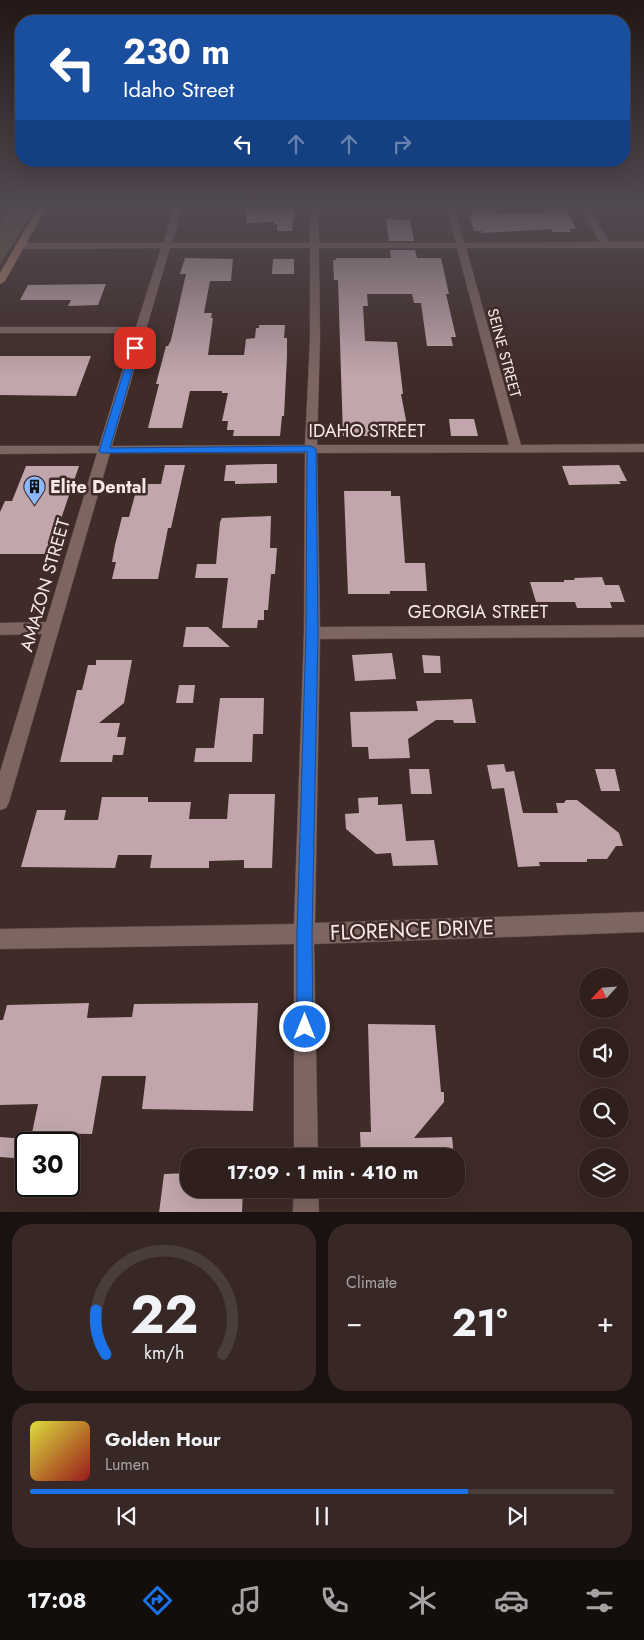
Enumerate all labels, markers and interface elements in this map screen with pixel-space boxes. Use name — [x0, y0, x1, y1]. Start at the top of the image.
text: 230 m — [123, 27, 230, 77]
icon: left — [40, 35, 105, 100]
text: Idaho Street — [123, 73, 234, 105]
icon: left — [229, 130, 257, 158]
icon: ahead — [282, 130, 310, 158]
icon: ahead — [335, 130, 363, 158]
icon: right — [388, 130, 416, 158]
street label: SEINE STREET — [482, 306, 526, 400]
pin — [114, 327, 156, 369]
icon: arrive — [121, 334, 149, 362]
street label: IDAHO STREET — [309, 418, 426, 444]
place label: Elite Dental — [50, 474, 146, 500]
building icon: Elite Dental — [22, 475, 46, 506]
street label: AMAZON STREET — [14, 515, 77, 655]
street label: GEORGIA STREET — [408, 599, 549, 625]
street label: FLORENCE DRIVE — [329, 912, 495, 948]
north arrow — [579, 968, 629, 1018]
map controls — [579, 968, 629, 1198]
position arrow — [278, 1000, 330, 1052]
button: sound — [579, 1028, 629, 1078]
button: search — [579, 1088, 629, 1138]
speed limit sign: 30 — [15, 1132, 80, 1197]
button: layers — [579, 1148, 629, 1198]
text: 17:09 · 1 min · 410 m — [227, 1159, 418, 1186]
text: Climate — [346, 1271, 397, 1294]
text: 22 — [130, 1277, 198, 1353]
text: 21° — [452, 1295, 507, 1350]
text: − — [346, 1302, 363, 1343]
text: + — [597, 1302, 614, 1343]
text: km/h — [144, 1340, 184, 1366]
text: Golden Hour — [105, 1426, 221, 1453]
text: Lumen — [105, 1453, 149, 1476]
icon: previous — [113, 1502, 141, 1530]
icon: pause — [308, 1502, 336, 1530]
icon: next — [503, 1502, 531, 1530]
icon: directions — [140, 1583, 175, 1618]
icon: music — [229, 1583, 264, 1618]
icon: phone — [317, 1583, 352, 1618]
icon: climate — [405, 1583, 440, 1618]
icon: car — [494, 1583, 529, 1618]
icon: filters — [582, 1583, 617, 1618]
text: 17:08 — [27, 1584, 87, 1616]

